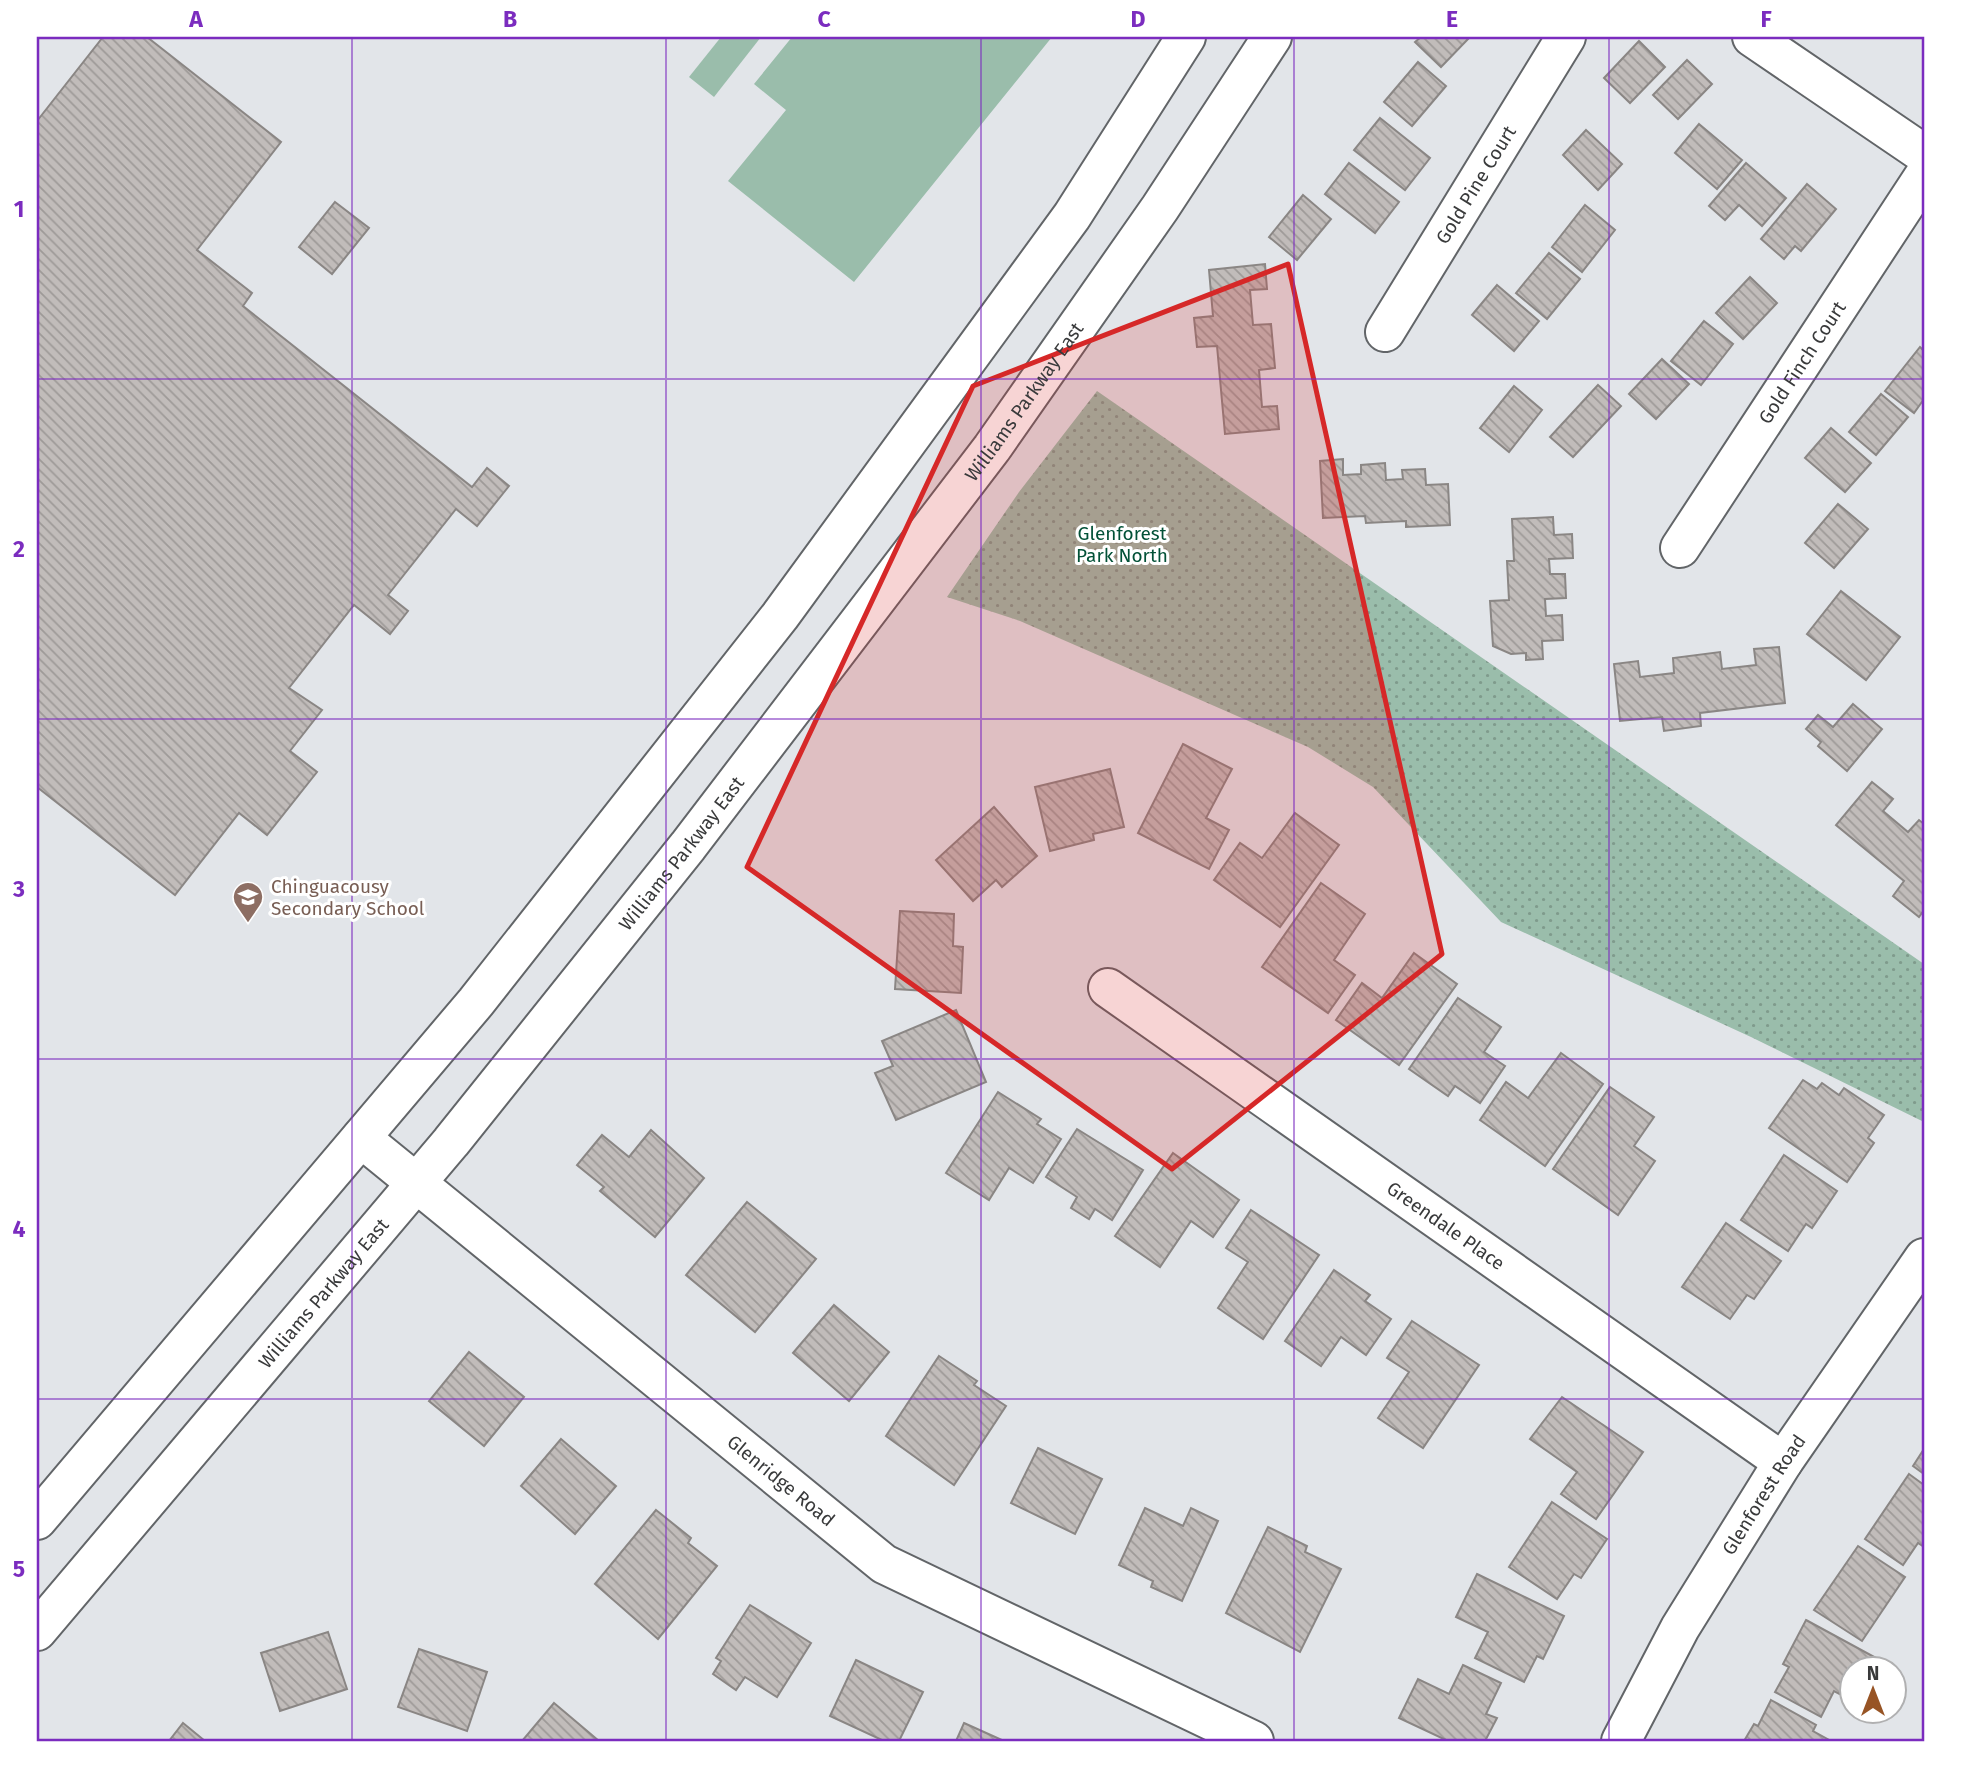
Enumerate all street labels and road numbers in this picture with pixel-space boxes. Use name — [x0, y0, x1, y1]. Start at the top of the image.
street label: Gold Pine Court — [1430, 121, 1521, 248]
street label: Gold Finch Court — [1753, 297, 1850, 428]
street label: Williams Parkway East — [960, 318, 1088, 485]
street label: Williams Parkway East — [614, 772, 749, 935]
street label: Greendale Place — [1383, 1176, 1509, 1275]
street label: Williams Parkway East — [253, 1213, 393, 1373]
street label: Glenridge Road — [723, 1430, 840, 1531]
street label: Glenforest Road — [1717, 1430, 1810, 1559]

